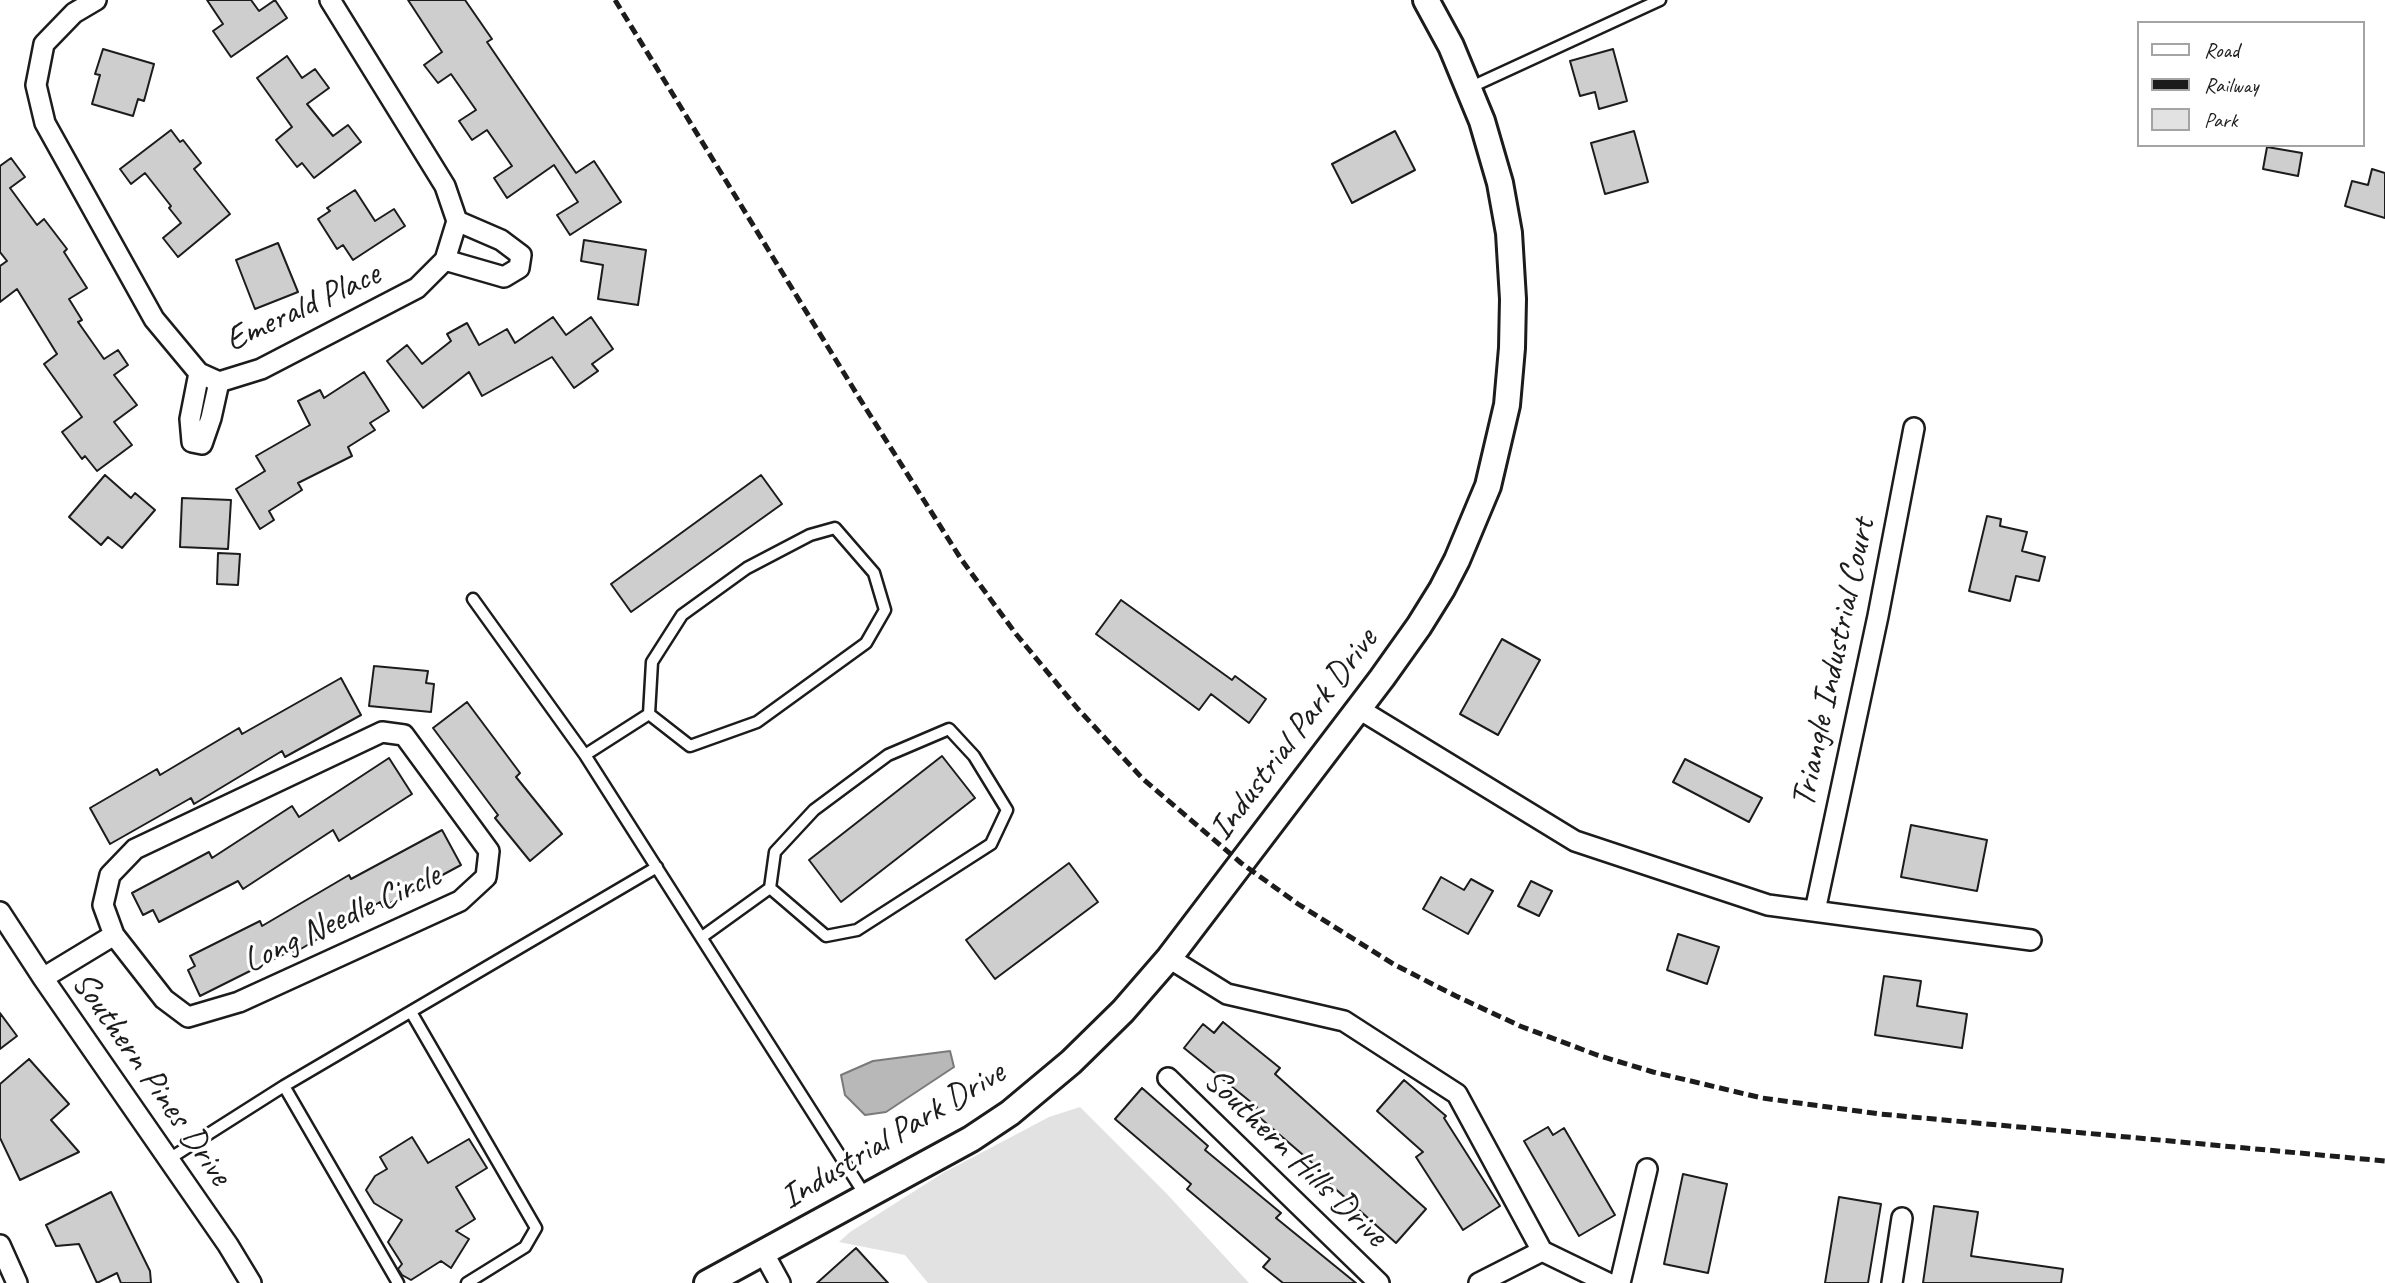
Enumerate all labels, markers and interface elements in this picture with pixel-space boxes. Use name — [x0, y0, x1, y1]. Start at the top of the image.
legend — [2136, 21, 2364, 147]
text: Road — [2204, 37, 2239, 63]
text: Railway — [2204, 72, 2258, 98]
text: Park — [2204, 107, 2237, 133]
street label: Emerald Place — [219, 254, 387, 362]
street label: Triangle Industrial Court — [1783, 515, 1885, 811]
street label: Industrial Park Drive — [1201, 621, 1387, 849]
street label: Long Needle Circle — [237, 855, 447, 983]
street label: Southern Pines Drive — [62, 964, 240, 1194]
street label: Industrial Park Drive — [773, 1053, 1013, 1219]
street label: Southern Hills Drive — [1194, 1060, 1396, 1256]

